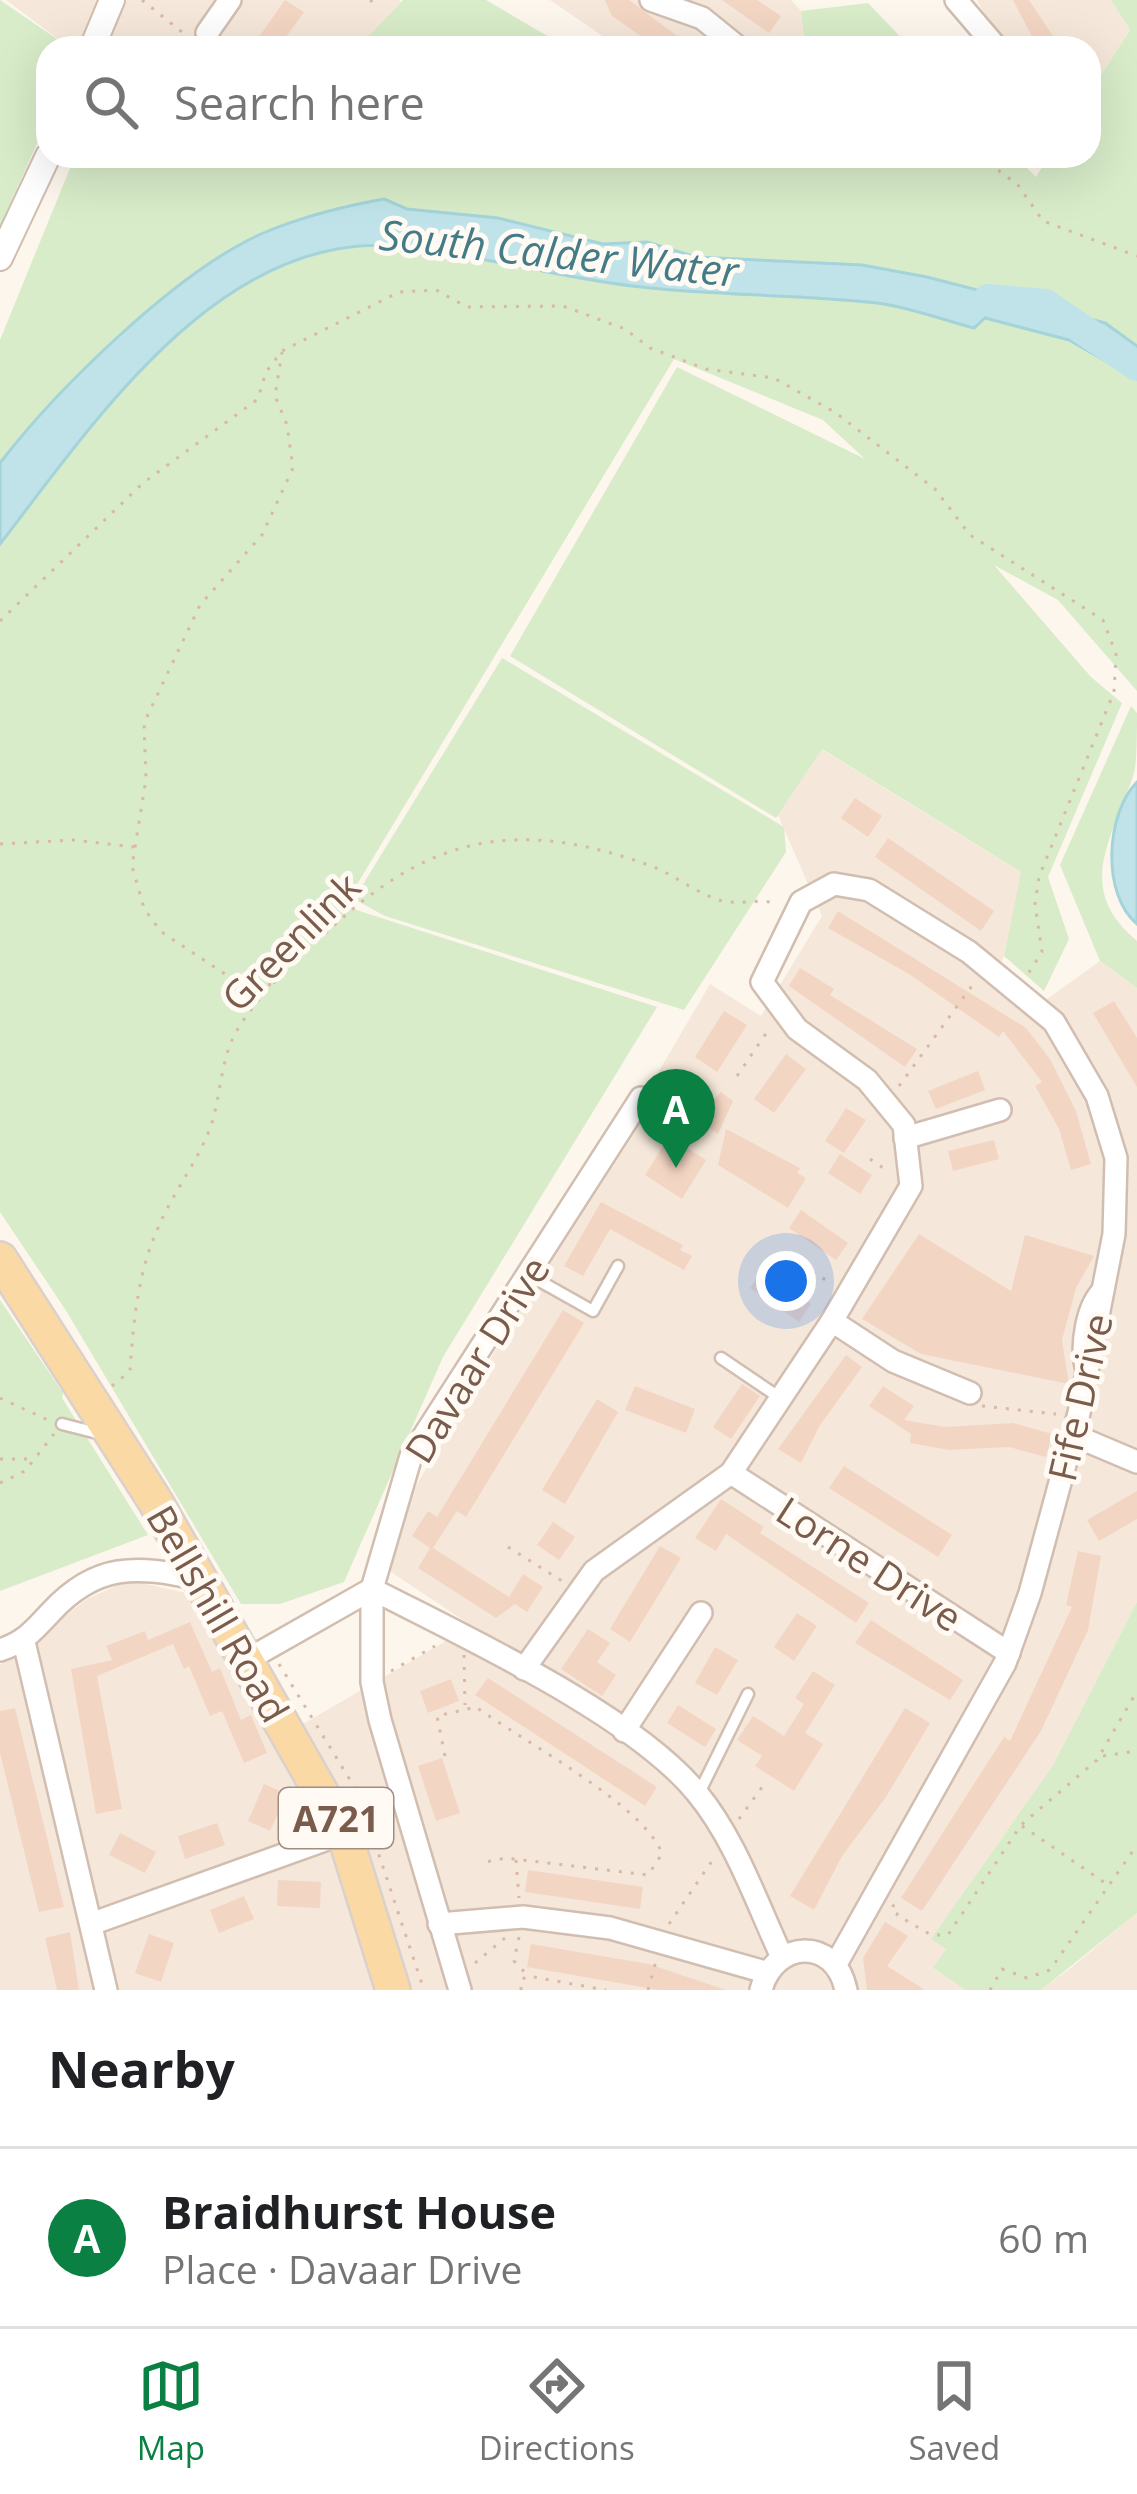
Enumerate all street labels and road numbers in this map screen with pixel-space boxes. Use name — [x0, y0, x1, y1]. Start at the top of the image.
street label: Greenlink — [209, 860, 371, 1022]
street label: Davaar Drive — [391, 1246, 561, 1472]
street label: Fife Drive — [1034, 1308, 1124, 1486]
street label: Lorne Drive — [767, 1483, 973, 1643]
street label: Bellshill Road — [136, 1495, 302, 1731]
road number: A721 — [279, 1788, 393, 1848]

